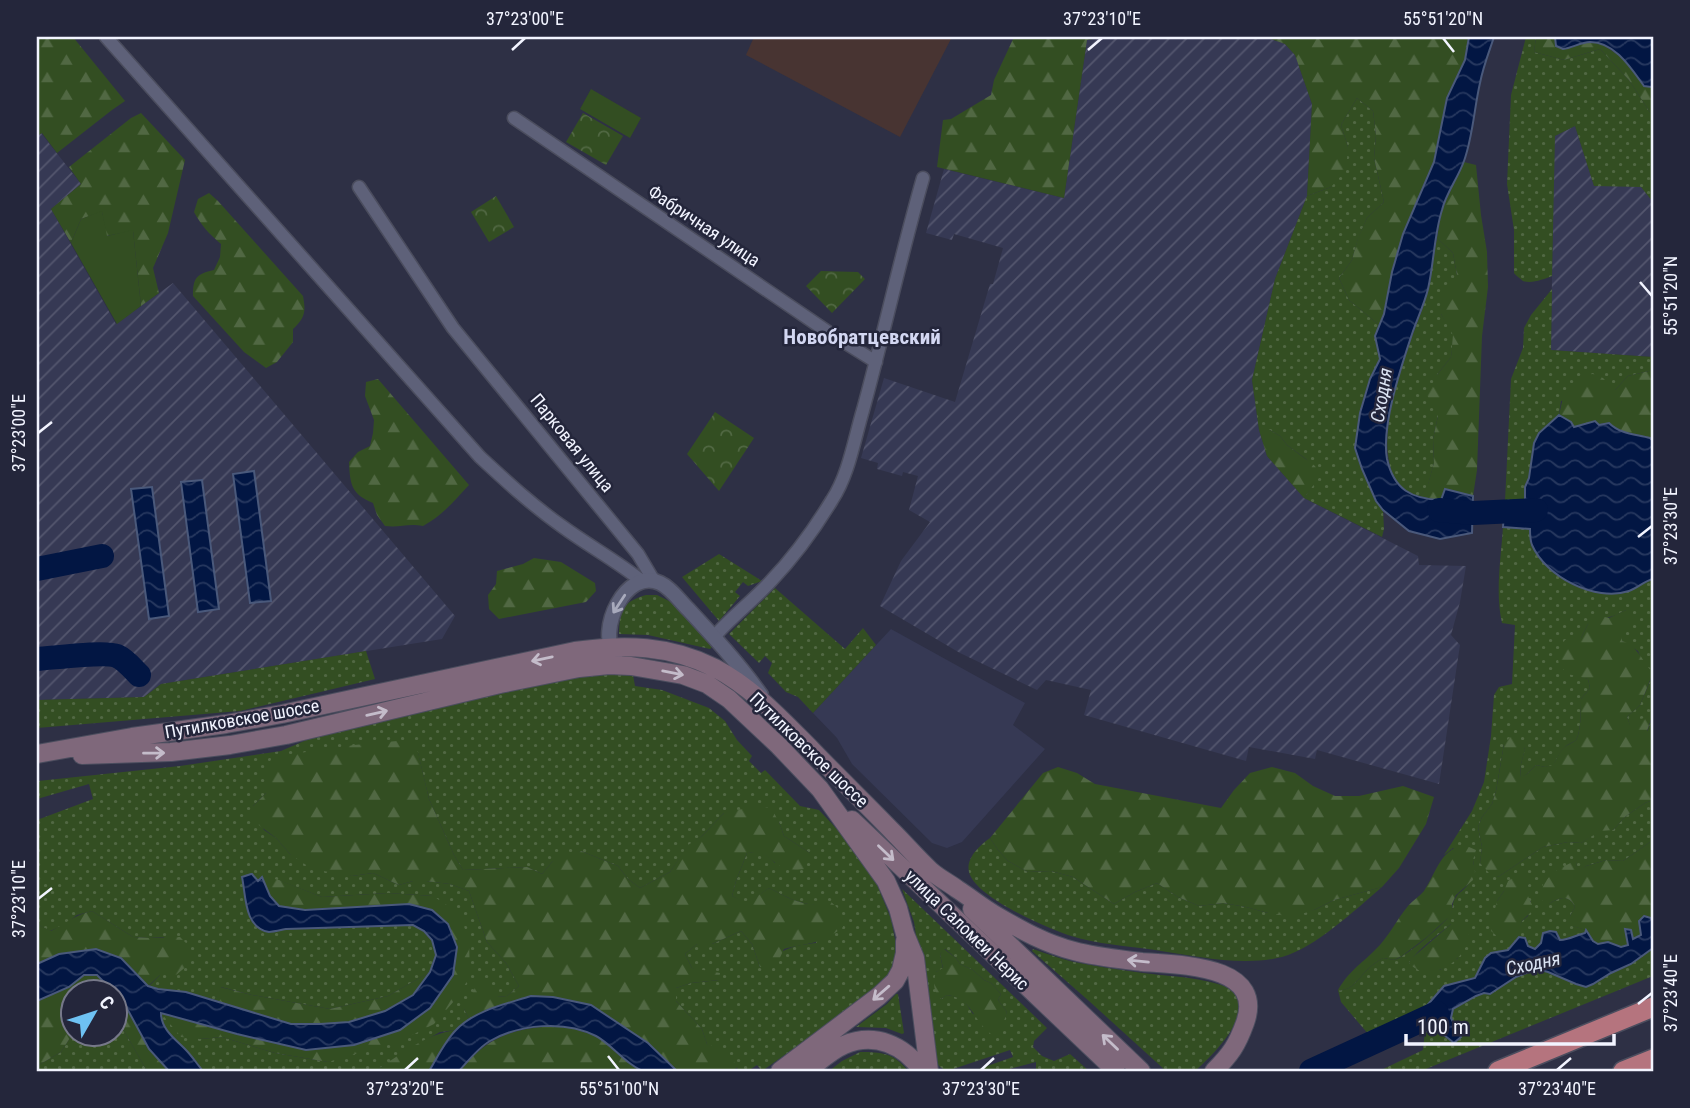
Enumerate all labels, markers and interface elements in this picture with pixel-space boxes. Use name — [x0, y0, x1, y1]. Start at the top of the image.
text: 37°23'00"E — [486, 8, 564, 29]
text: 37°23'10"E — [1063, 8, 1141, 29]
text: 55°51'20"N — [1403, 8, 1483, 29]
street label: Фабричная улица — [644, 180, 764, 271]
text: 55°51'20"N — [1660, 256, 1681, 336]
district label: Новобратцевский — [783, 325, 941, 349]
water label: Сходня — [1366, 366, 1397, 424]
street label: Парковая улица — [526, 389, 618, 496]
text: 37°23'00"E — [8, 394, 29, 472]
text: 37°23'30"E — [1660, 487, 1681, 565]
one-way arrow — [611, 594, 626, 613]
one-way arrow — [531, 652, 554, 666]
one-way arrow — [661, 667, 684, 681]
street label: Путилковское шоссе — [746, 688, 873, 812]
street label: Путилковское шоссе — [163, 695, 321, 742]
one-way arrow — [366, 706, 388, 719]
one-way arrow — [142, 746, 165, 759]
one-way arrow — [878, 844, 895, 861]
text: 37°23'10"E — [8, 860, 29, 938]
street label: улица Саломеи Нерис — [901, 865, 1034, 994]
water label: Сходня — [1504, 946, 1563, 980]
one-way arrow — [1127, 954, 1149, 967]
text: 37°23'40"E — [1660, 954, 1681, 1032]
north arrow — [60, 978, 130, 1048]
one-way arrow — [872, 985, 890, 1001]
text: С — [94, 991, 119, 1014]
scale bar — [1406, 1003, 1615, 1047]
text: 100 m — [1417, 1015, 1469, 1039]
one-way arrow — [1102, 1033, 1119, 1050]
text: 37°23'20"E — [366, 1078, 444, 1099]
text: 55°51'00"N — [579, 1078, 659, 1099]
text: 37°23'30"E — [942, 1078, 1020, 1099]
text: 37°23'40"E — [1518, 1078, 1596, 1099]

